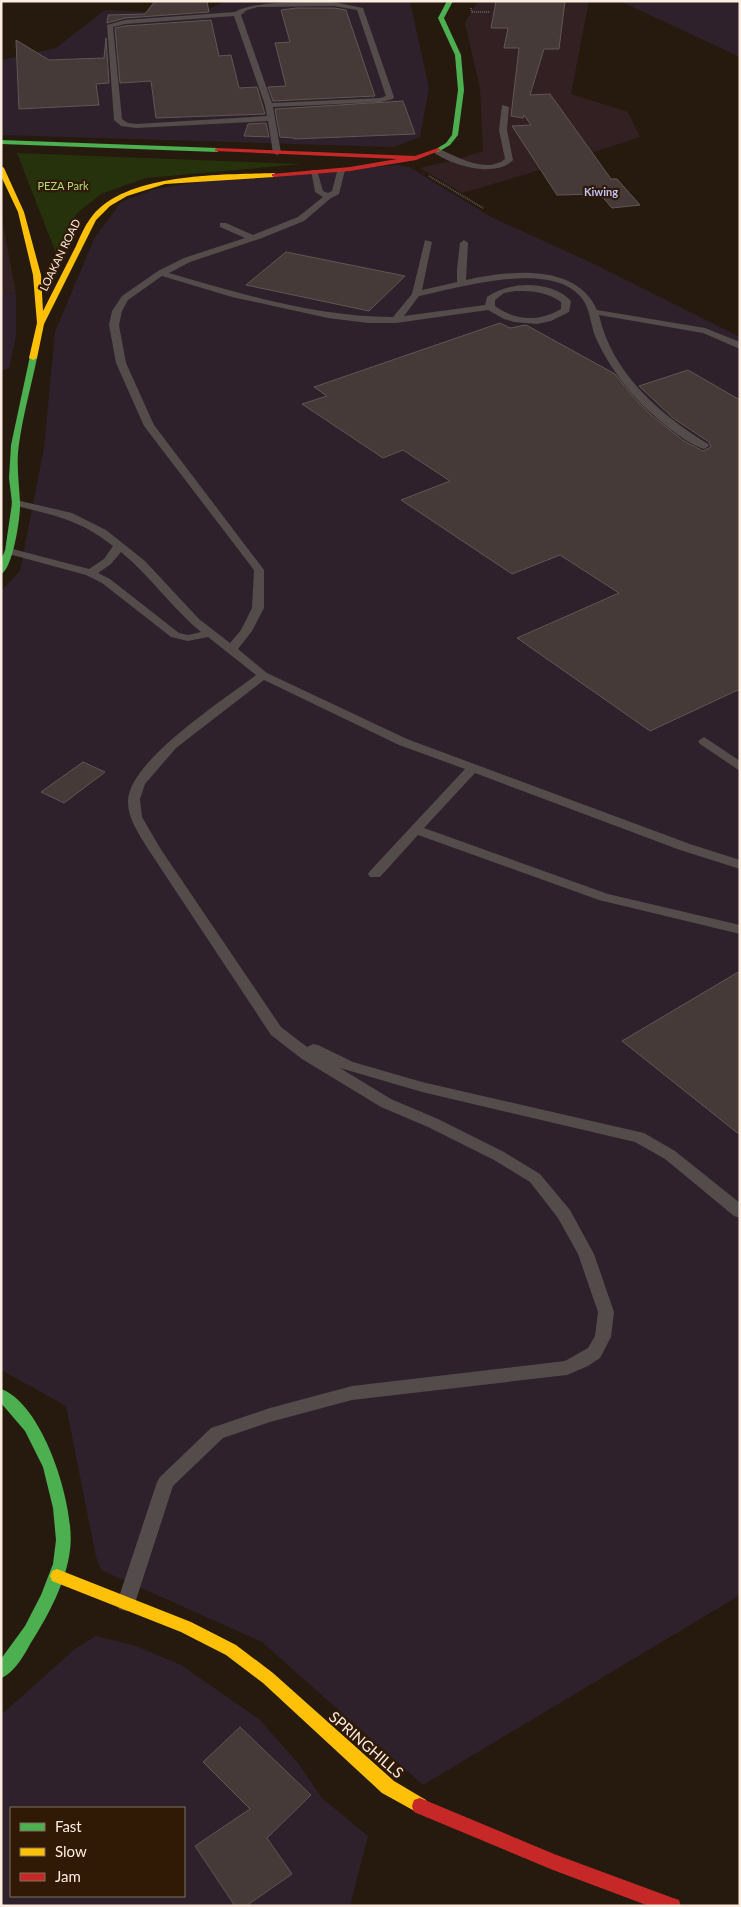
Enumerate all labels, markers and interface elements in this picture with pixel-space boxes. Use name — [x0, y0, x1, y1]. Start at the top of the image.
park label: PEZA Park — [38, 179, 89, 192]
district label: Kiwing — [584, 185, 618, 198]
street label: LOAKAN ROAD — [37, 217, 83, 293]
street label: SPRINGHILLS — [326, 1707, 407, 1781]
legend — [10, 1807, 185, 1897]
text: Fast — [55, 1817, 82, 1835]
text: Slow — [55, 1842, 87, 1860]
text: Jam — [55, 1867, 81, 1885]

